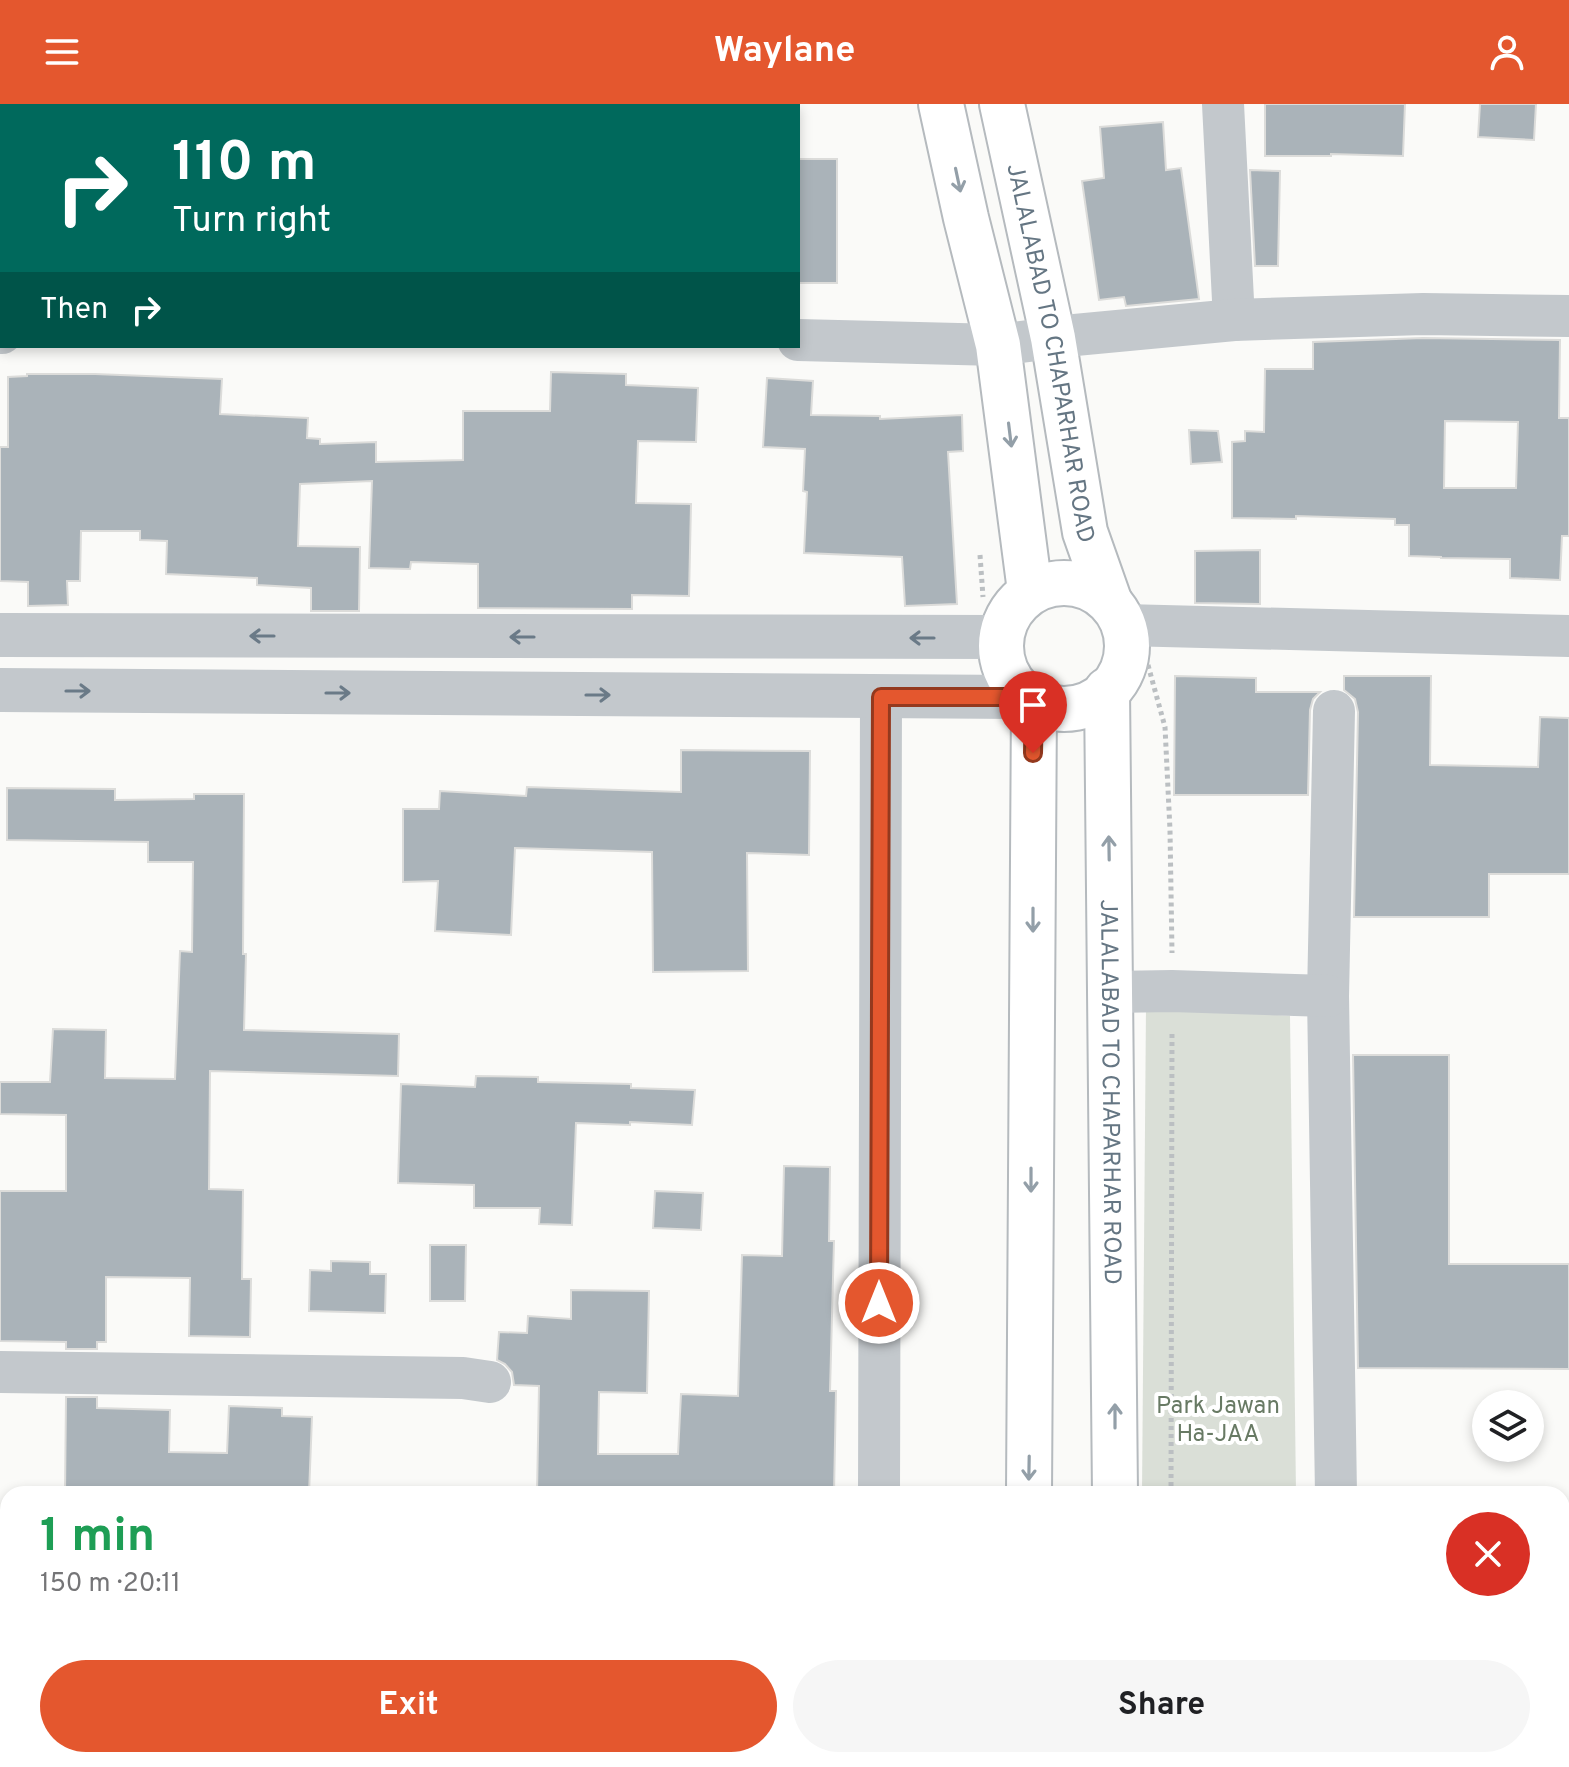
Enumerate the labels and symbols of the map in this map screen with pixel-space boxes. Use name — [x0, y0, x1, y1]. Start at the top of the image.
street label: JALALABAD TO CHAPARHAR ROAD — [998, 161, 1101, 548]
one-way arrow — [951, 167, 966, 193]
one-way arrow — [1003, 421, 1018, 447]
one-way arrow — [249, 628, 276, 644]
one-way arrow — [509, 629, 536, 645]
one-way arrow — [909, 630, 936, 646]
pin — [999, 671, 1067, 753]
one-way arrow — [64, 683, 91, 699]
one-way arrow — [324, 685, 351, 701]
one-way arrow — [584, 687, 611, 703]
one-way arrow — [1101, 835, 1116, 862]
street label: JALALABAD TO CHAPARHAR ROAD — [1092, 899, 1126, 1285]
one-way arrow — [1025, 906, 1040, 933]
one-way arrow — [1023, 1166, 1039, 1193]
position arrow — [837, 1261, 921, 1345]
park label: Park Jawan Ha-JAA — [1156, 1392, 1280, 1450]
one-way arrow — [1107, 1403, 1123, 1430]
one-way arrow — [1021, 1454, 1037, 1481]

